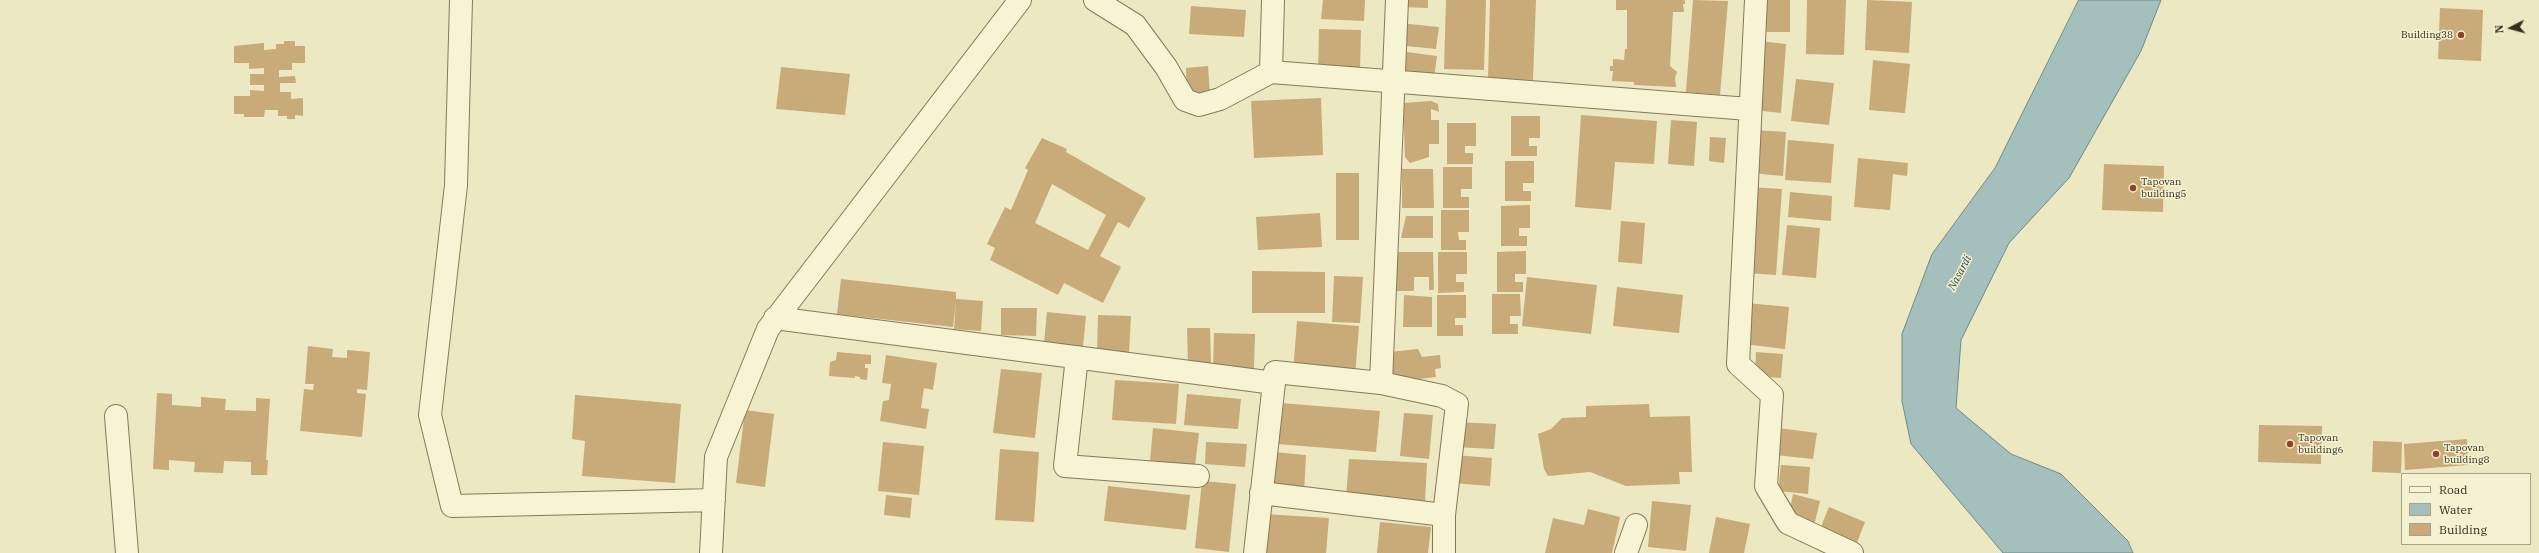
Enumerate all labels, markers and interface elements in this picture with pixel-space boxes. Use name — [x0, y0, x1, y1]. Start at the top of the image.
north arrow — [2491, 8, 2531, 48]
text: N — [2492, 24, 2506, 34]
place label: Building38 — [2401, 29, 2453, 41]
marker: Building38 — [2456, 30, 2466, 40]
place label: Tapovan building5 — [2141, 176, 2186, 200]
marker: Tapovan building5 — [2128, 183, 2138, 193]
water label: Nasardi — [1945, 253, 1975, 293]
place label: Tapovan building6 — [2298, 432, 2343, 456]
marker: Tapovan building6 — [2285, 439, 2295, 449]
place label: Tapovan building8 — [2444, 442, 2489, 466]
marker: Tapovan building8 — [2431, 449, 2441, 459]
legend — [2401, 473, 2531, 545]
text: Road — [2439, 482, 2468, 497]
text: Water — [2439, 502, 2472, 517]
text: Building — [2439, 522, 2487, 537]

